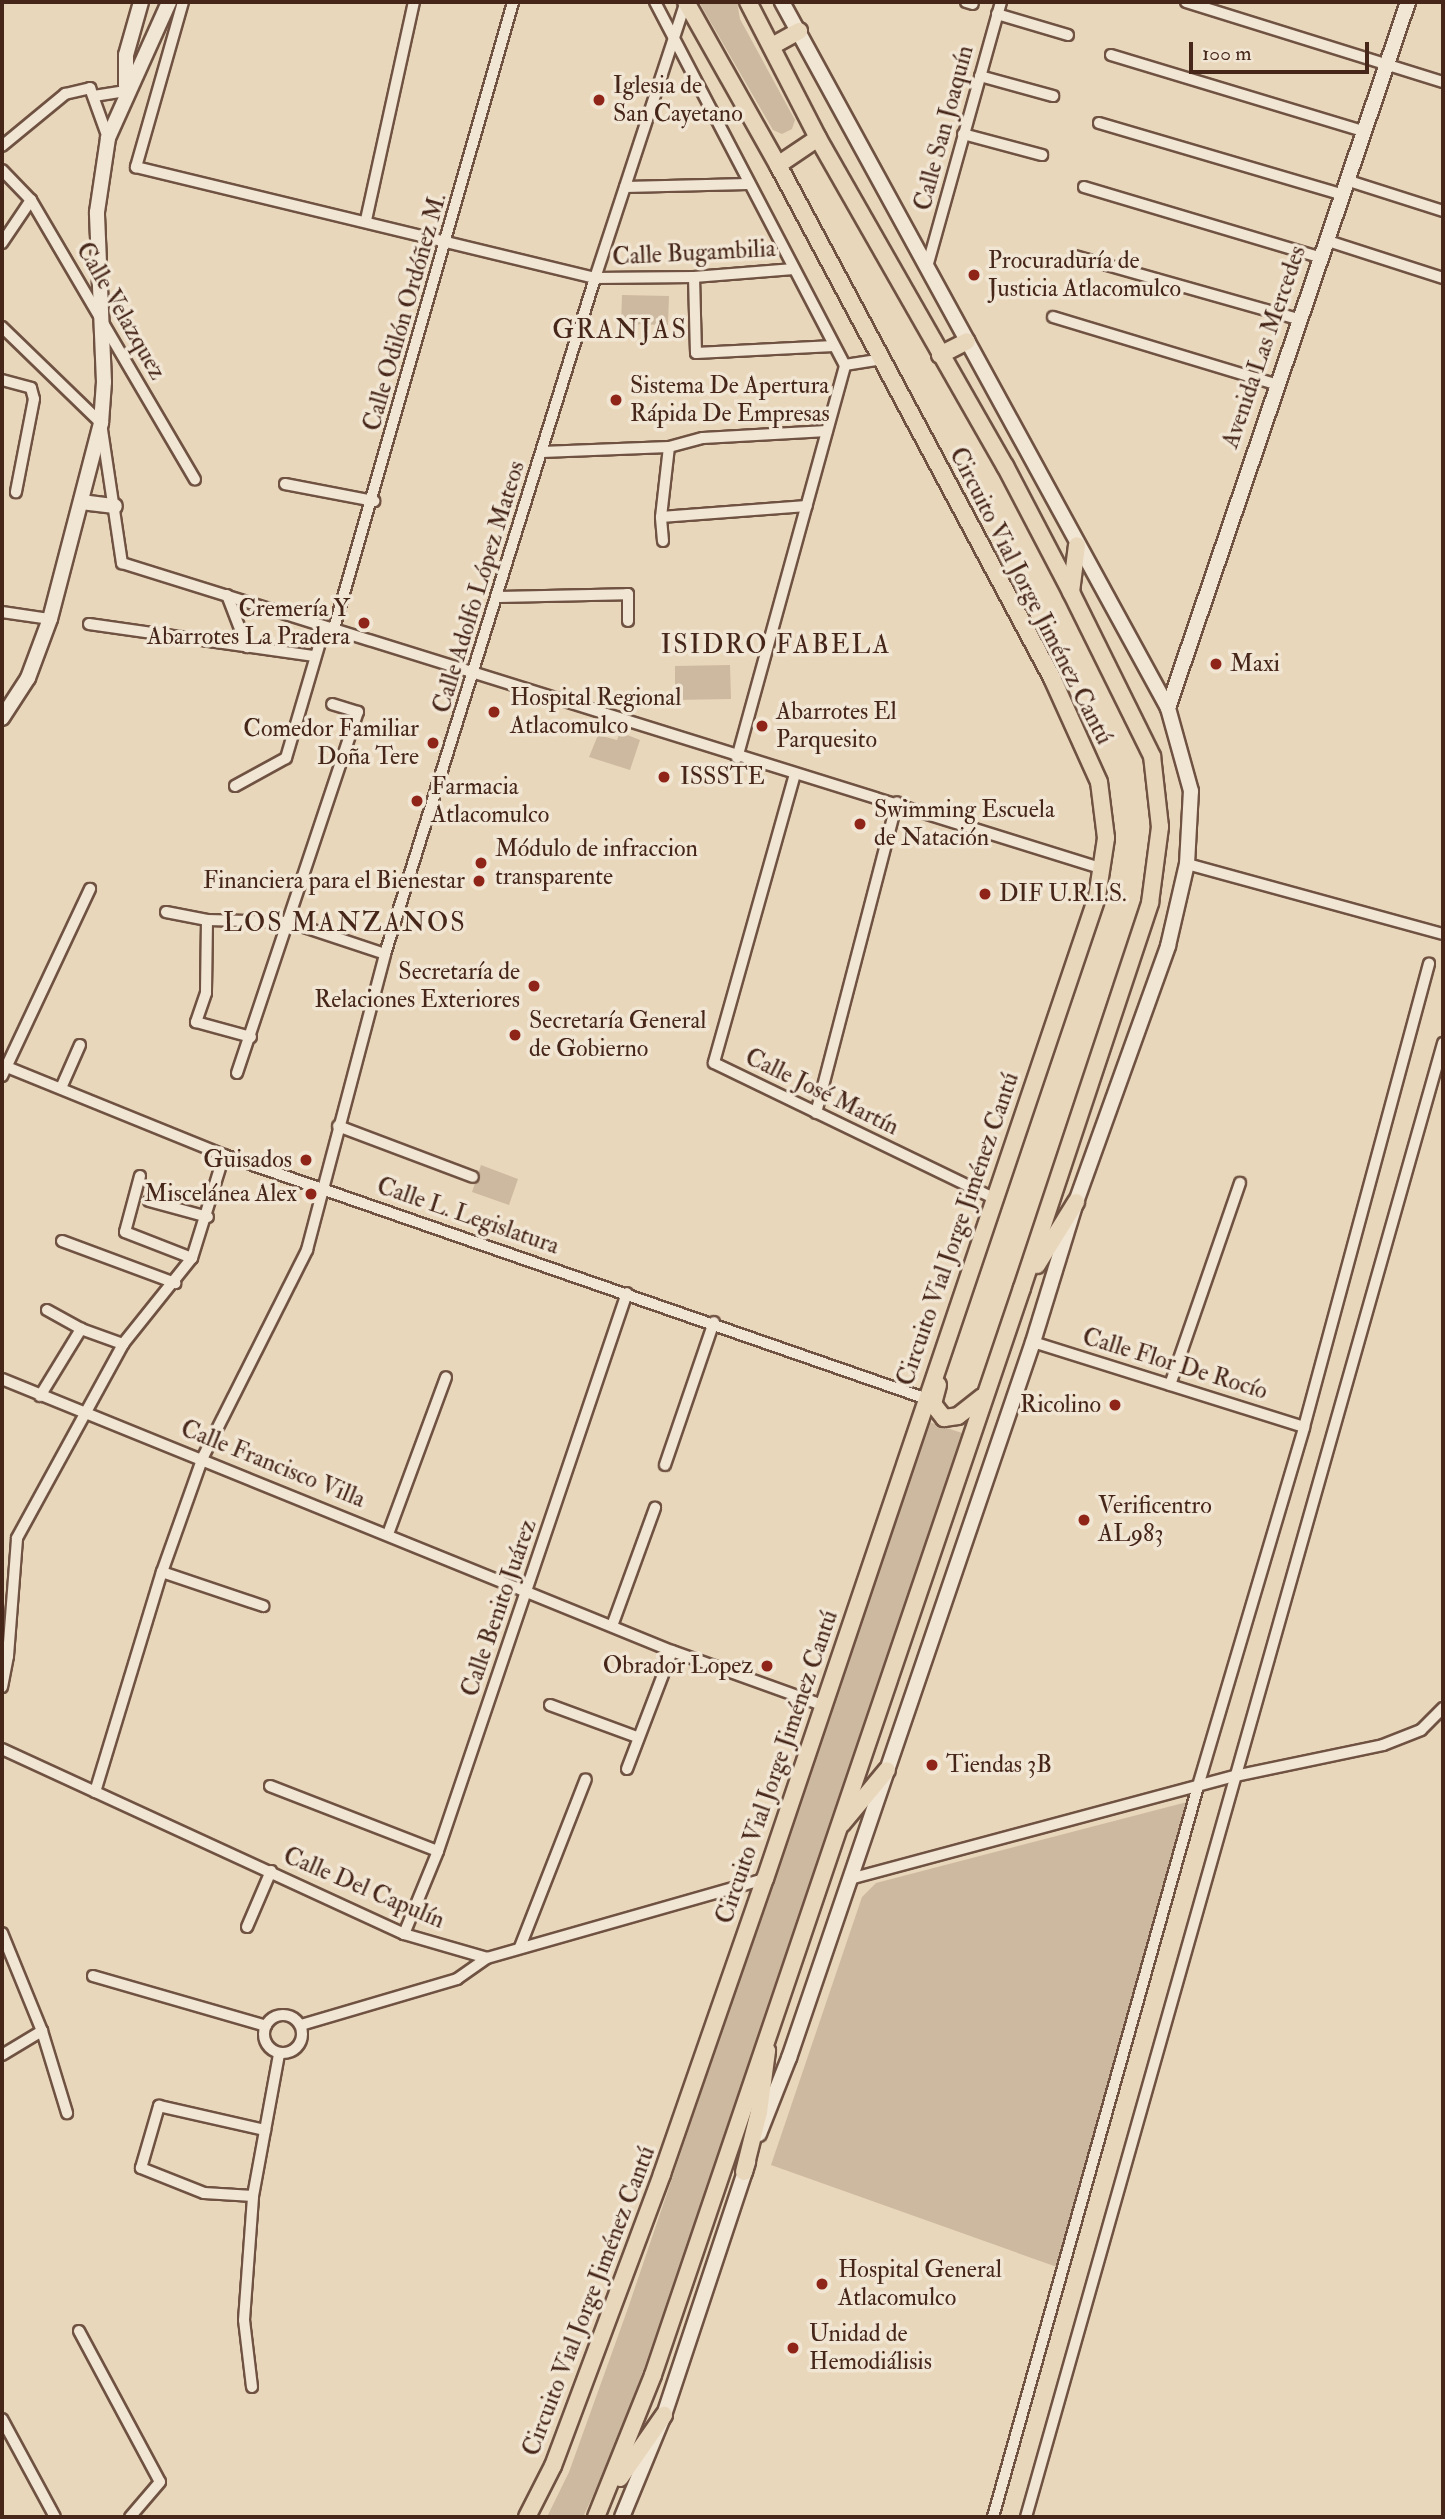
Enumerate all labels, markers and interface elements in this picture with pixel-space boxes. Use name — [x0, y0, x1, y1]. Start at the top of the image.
scale bar — [1193, 28, 1373, 72]
text: 100 m — [1202, 40, 1252, 67]
street label: Calle San Joaquín — [908, 42, 980, 214]
place label: Iglesia de San Cayetano — [613, 72, 743, 128]
marker: Iglesia de San Cayetano — [591, 92, 607, 108]
street label: Calle Odilón Ordóñez M. — [357, 190, 453, 434]
street label: Calle Bugambilia — [612, 234, 776, 272]
street label: Calle Velazquez — [70, 237, 172, 385]
street label: Avenida Las Mercedes — [1216, 242, 1312, 452]
place label: Procuraduría de Justicia Atlacomulco — [988, 247, 1181, 303]
marker: Procuraduría de Justicia Atlacomulco — [966, 267, 982, 283]
district label: GRANJAS — [553, 315, 687, 347]
place label: Sistema De Apertura Rápida De Empresas — [630, 372, 830, 428]
marker: Sistema De Apertura Rápida De Empresas — [608, 392, 624, 408]
street label: Circuito Vial Jorge Jiménez Cantú — [943, 443, 1119, 749]
street label: Calle Adolfo López Mateos — [427, 458, 531, 716]
place label: Cremería Y Abarrotes La Pradera — [147, 595, 350, 651]
marker: Cremería Y Abarrotes La Pradera — [356, 615, 372, 631]
district label: ISIDRO FABELA — [662, 630, 890, 662]
place label: Maxi — [1230, 650, 1280, 678]
marker: Maxi — [1208, 656, 1224, 672]
place label: Hospital Regional Atlacomulco — [510, 684, 681, 740]
place label: Abarrotes El Parquesito — [776, 698, 897, 754]
marker: Hospital Regional Atlacomulco — [484, 702, 504, 722]
place label: Comedor Familiar Doña Tere — [243, 715, 419, 771]
marker: Abarrotes El Parquesito — [754, 718, 770, 734]
marker: Comedor Familiar Doña Tere — [425, 735, 441, 751]
place label: ISSSTE — [680, 763, 765, 791]
marker: ISSSTE — [654, 767, 674, 787]
place label: Farmacia Atlacomulco — [431, 773, 549, 829]
marker: Farmacia Atlacomulco — [409, 793, 425, 809]
place label: Swimming Escuela de Natación — [874, 796, 1055, 852]
marker: Swimming Escuela de Natación — [852, 816, 868, 832]
place label: Módulo de infraccion transparente — [495, 835, 698, 891]
marker: Módulo de infraccion transparente — [473, 855, 489, 871]
place label: Financiera para el Bienestar — [203, 867, 465, 895]
marker: Financiera para el Bienestar — [471, 873, 487, 889]
place label: DIF U.R.I.S. — [999, 880, 1127, 908]
marker: DIF U.R.I.S. — [977, 886, 993, 902]
district label: LOS MANZANOS — [225, 908, 465, 940]
place label: Secretaría de Relaciones Exteriores — [314, 958, 520, 1014]
marker: Secretaría de Relaciones Exteriores — [526, 978, 542, 994]
place label: Secretaría General de Gobierno — [529, 1007, 706, 1063]
marker: Secretaría General de Gobierno — [507, 1027, 523, 1043]
street label: Calle José Martín — [741, 1042, 903, 1142]
street label: Circuito Vial Jorge Jiménez Cantú — [891, 1069, 1025, 1389]
place label: Guisados — [203, 1146, 292, 1174]
marker: Guisados — [298, 1152, 314, 1168]
street label: Calle L. Legislatura — [373, 1171, 563, 1261]
place label: Miscelánea Alex — [144, 1180, 297, 1208]
marker: Miscelánea Alex — [303, 1186, 319, 1202]
street label: Calle Flor De Rocío — [1079, 1322, 1271, 1406]
place label: Ricolino — [1020, 1391, 1101, 1419]
marker: Ricolino — [1107, 1397, 1123, 1413]
street label: Calle Francisco Villa — [177, 1414, 369, 1514]
place label: Verificentro AL983 — [1098, 1492, 1212, 1548]
marker: Verificentro AL983 — [1076, 1512, 1092, 1528]
street label: Calle Benito Juárez — [455, 1516, 543, 1700]
street label: Circuito Vial Jorge Jiménez Cantú — [710, 1607, 844, 1927]
place label: Obrador Lopez — [603, 1652, 753, 1680]
marker: Obrador Lopez — [759, 1658, 775, 1674]
place label: Tiendas 3B — [946, 1751, 1052, 1779]
marker: Tiendas 3B — [924, 1757, 940, 1773]
street label: Calle Del Capulín — [279, 1841, 449, 1935]
street label: Circuito Vial Jorge Jiménez Cantú — [517, 2142, 661, 2460]
place label: Hospital General Atlacomulco — [838, 2256, 1002, 2312]
marker: Hospital General Atlacomulco — [812, 2274, 832, 2294]
place label: Unidad de Hemodiálisis — [809, 2320, 932, 2376]
marker: Unidad de Hemodiálisis — [783, 2338, 803, 2358]

